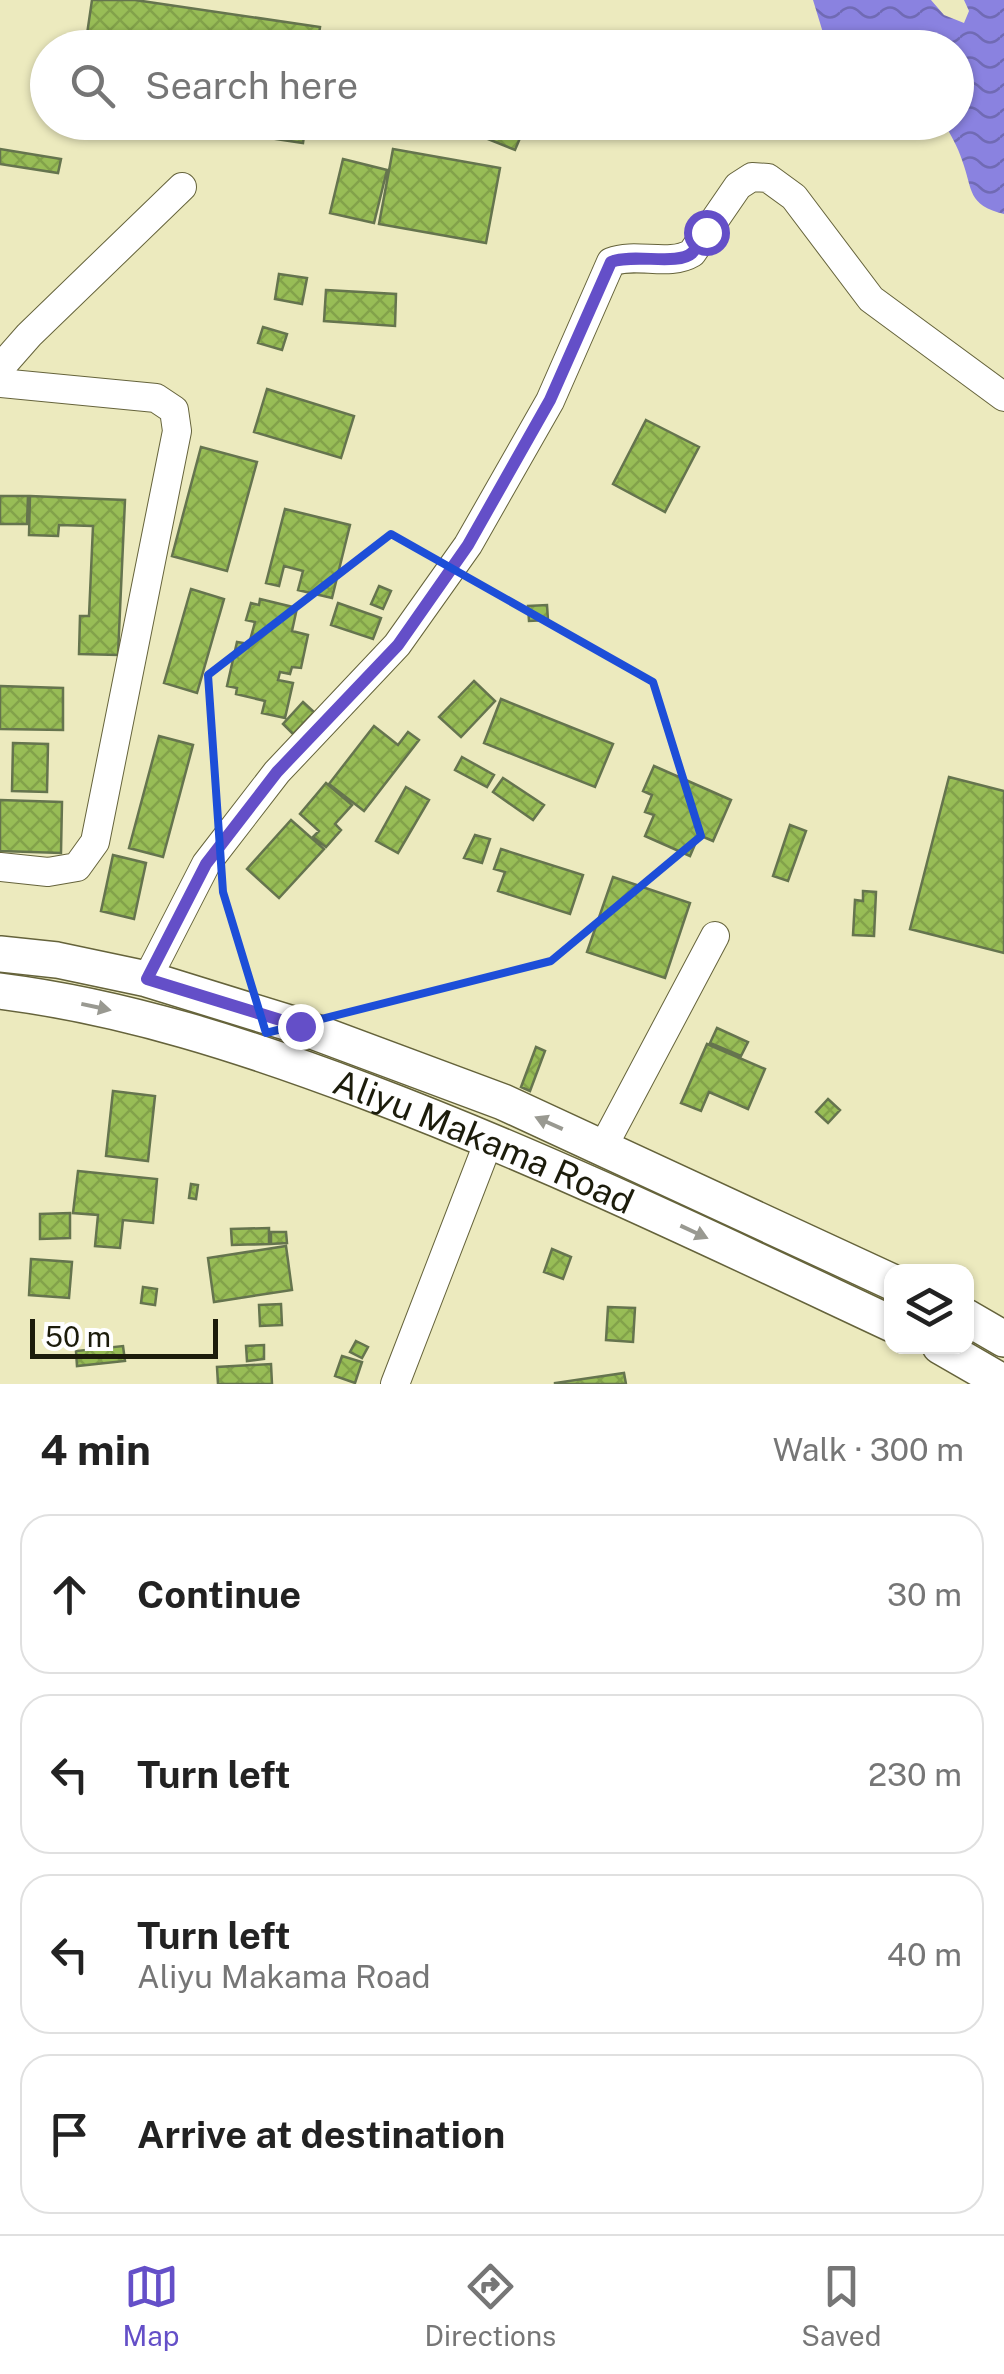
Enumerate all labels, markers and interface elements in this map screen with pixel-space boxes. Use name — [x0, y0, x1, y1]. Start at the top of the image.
search box — [30, 30, 974, 140]
icon: search — [65, 58, 120, 113]
text: Search here — [145, 63, 358, 108]
route start — [684, 210, 730, 256]
one-way arrow — [81, 1000, 112, 1016]
route end — [278, 1004, 324, 1050]
street label: Aliyu Makama Road — [328, 1061, 640, 1222]
one-way arrow — [534, 1115, 564, 1131]
one-way arrow — [680, 1223, 709, 1240]
map controls — [884, 1264, 974, 1354]
button: layers — [884, 1264, 974, 1354]
scale bar — [30, 1314, 218, 1358]
text: 50 m — [45, 1320, 111, 1353]
text: 4 min — [40, 1425, 151, 1474]
text: Walk · 300 m — [773, 1431, 964, 1468]
icon: ahead — [42, 1567, 97, 1622]
text: Continue — [137, 1572, 301, 1617]
text: 30 m — [887, 1576, 962, 1613]
icon: left — [42, 1747, 97, 1802]
text: Turn left — [137, 1752, 291, 1797]
text: 230 m — [868, 1756, 962, 1793]
text: Turn left — [137, 1913, 291, 1958]
icon: left — [42, 1927, 97, 1982]
text: 40 m — [887, 1936, 962, 1973]
text: Aliyu Makama Road — [137, 1958, 431, 1995]
icon: arrive — [42, 2107, 97, 2162]
text: Arrive at destination — [137, 2112, 505, 2157]
tab: Map — [123, 2259, 179, 2352]
tab: Directions — [425, 2259, 556, 2352]
tab: Saved — [801, 2259, 881, 2352]

